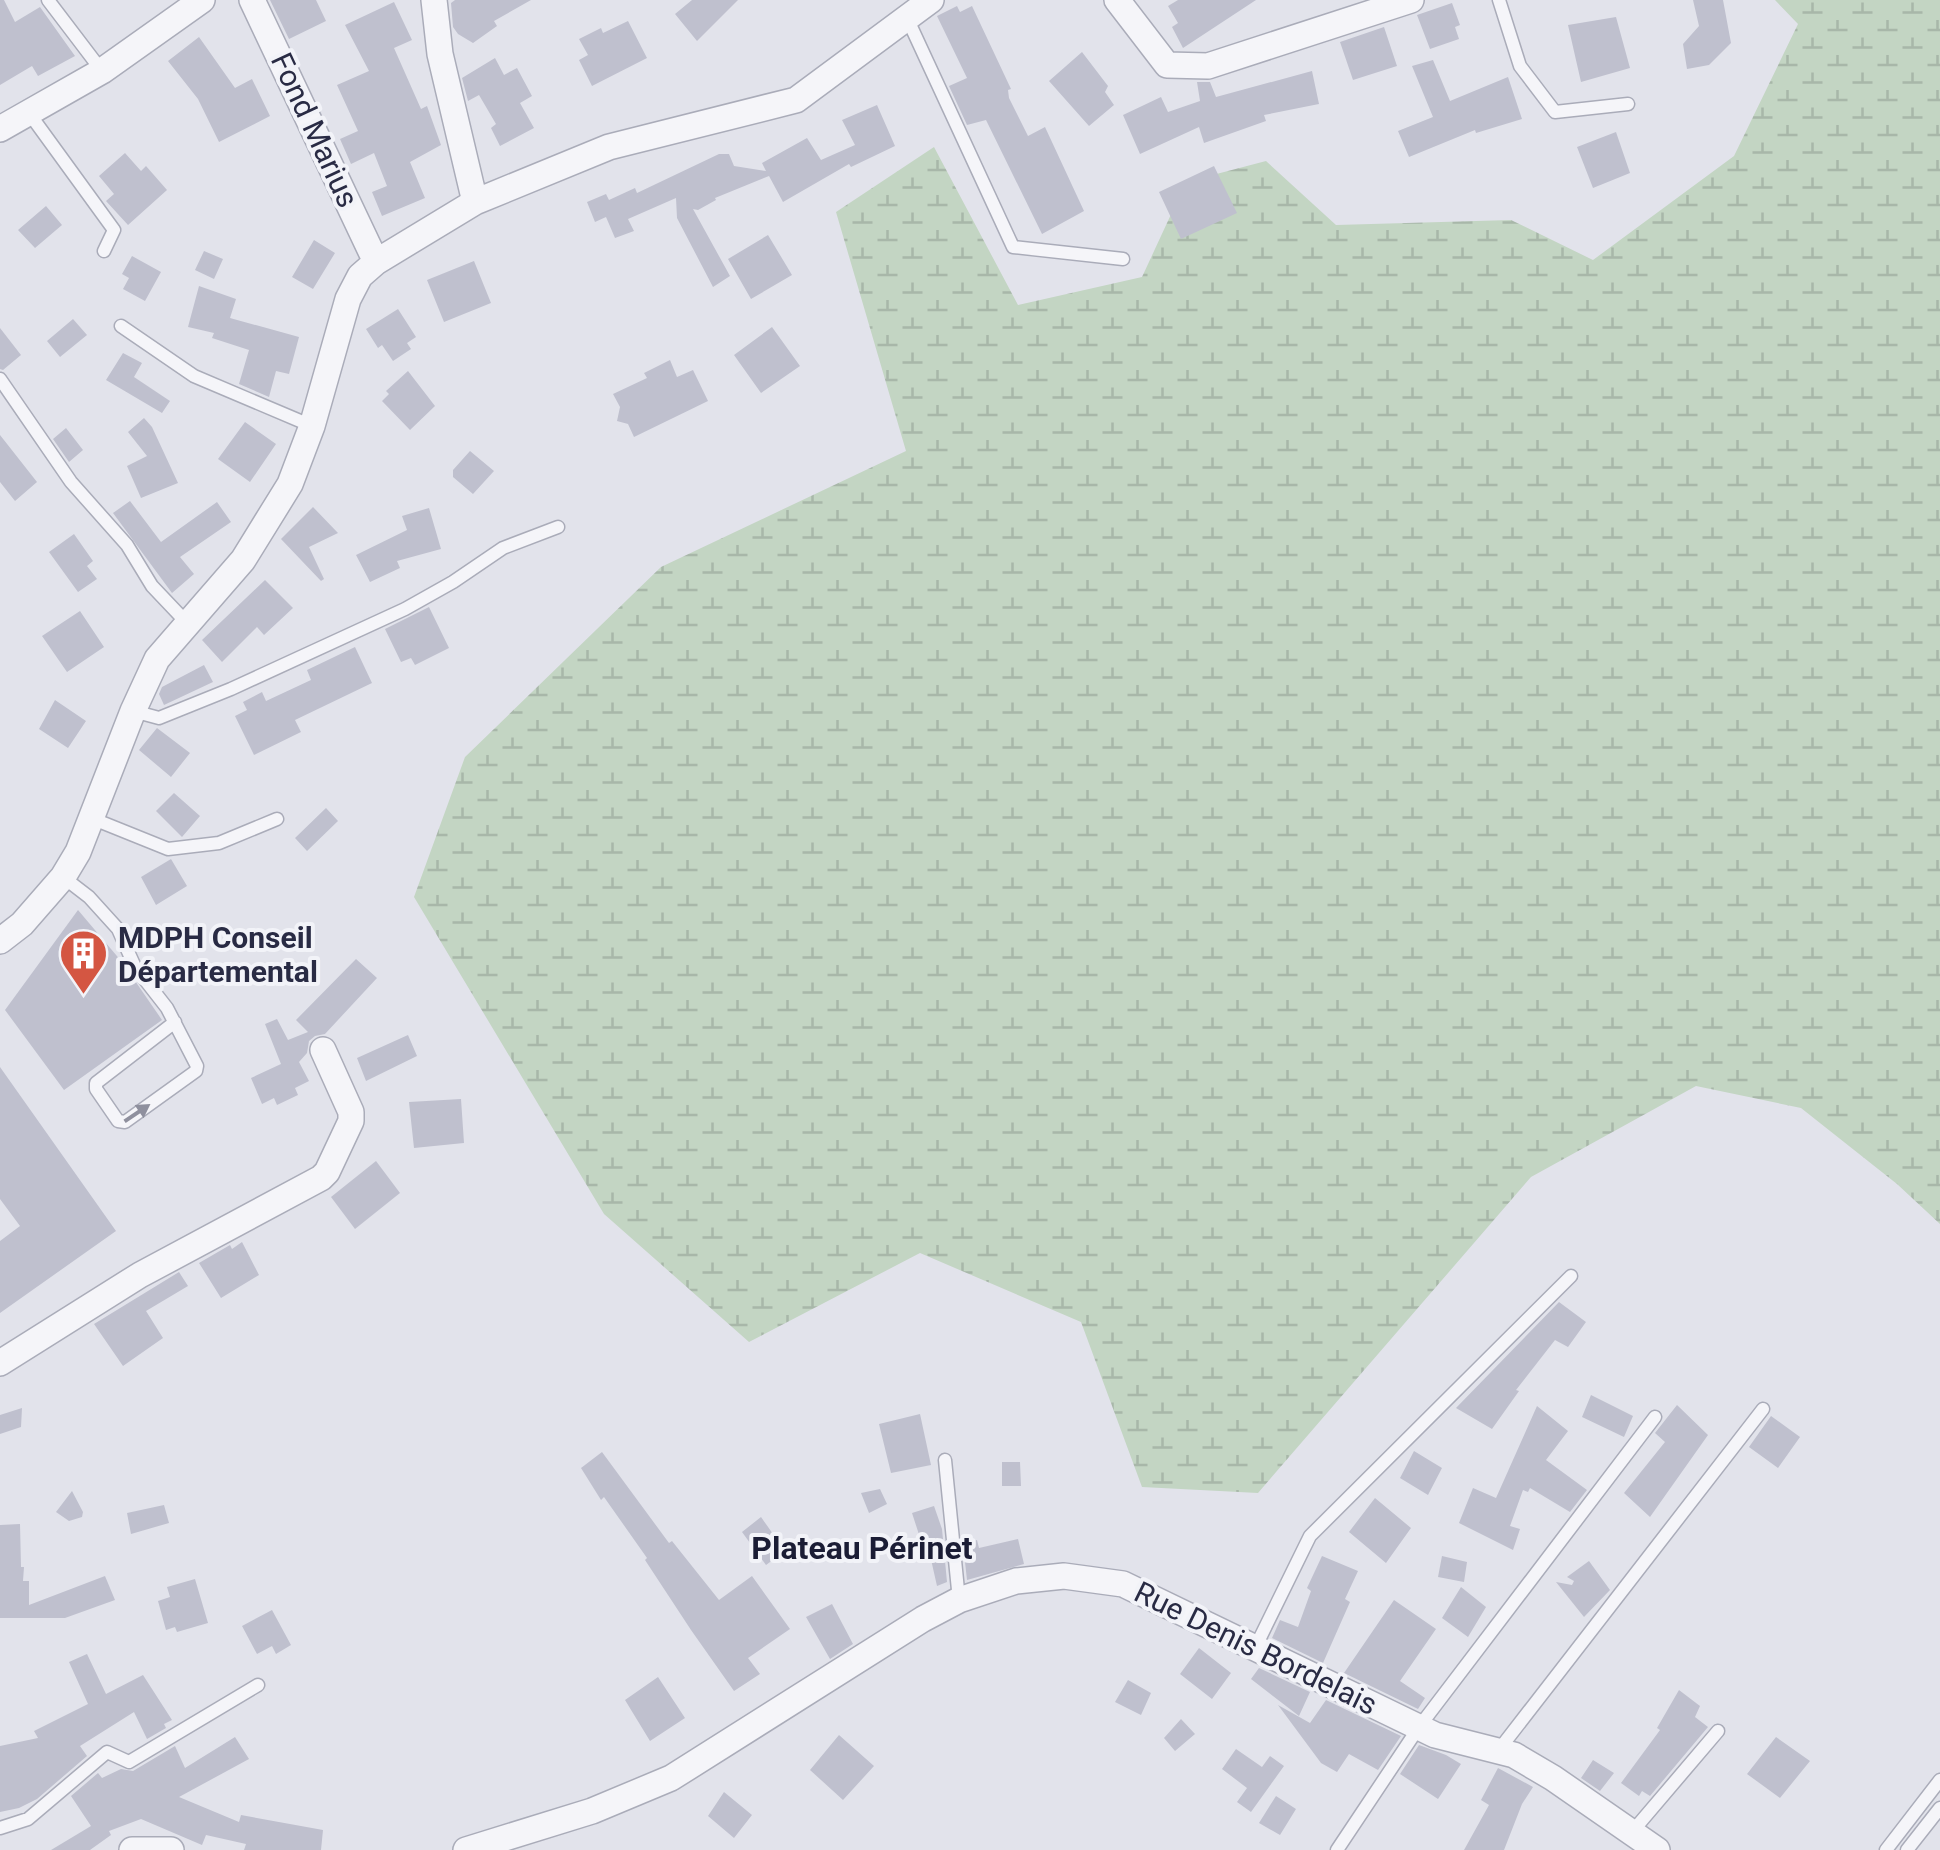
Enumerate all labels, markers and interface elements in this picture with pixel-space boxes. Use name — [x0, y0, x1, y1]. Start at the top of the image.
street label: Fond Marius — [264, 47, 366, 213]
place label: MDPH Conseil Départemental — [118, 920, 318, 989]
building icon: MDPH Conseil Départemental — [57, 928, 109, 996]
one-way arrow — [124, 1104, 151, 1122]
district label: Plateau Périnet — [751, 1529, 973, 1567]
street label: Rue Denis Bordelais — [1129, 1574, 1383, 1722]

